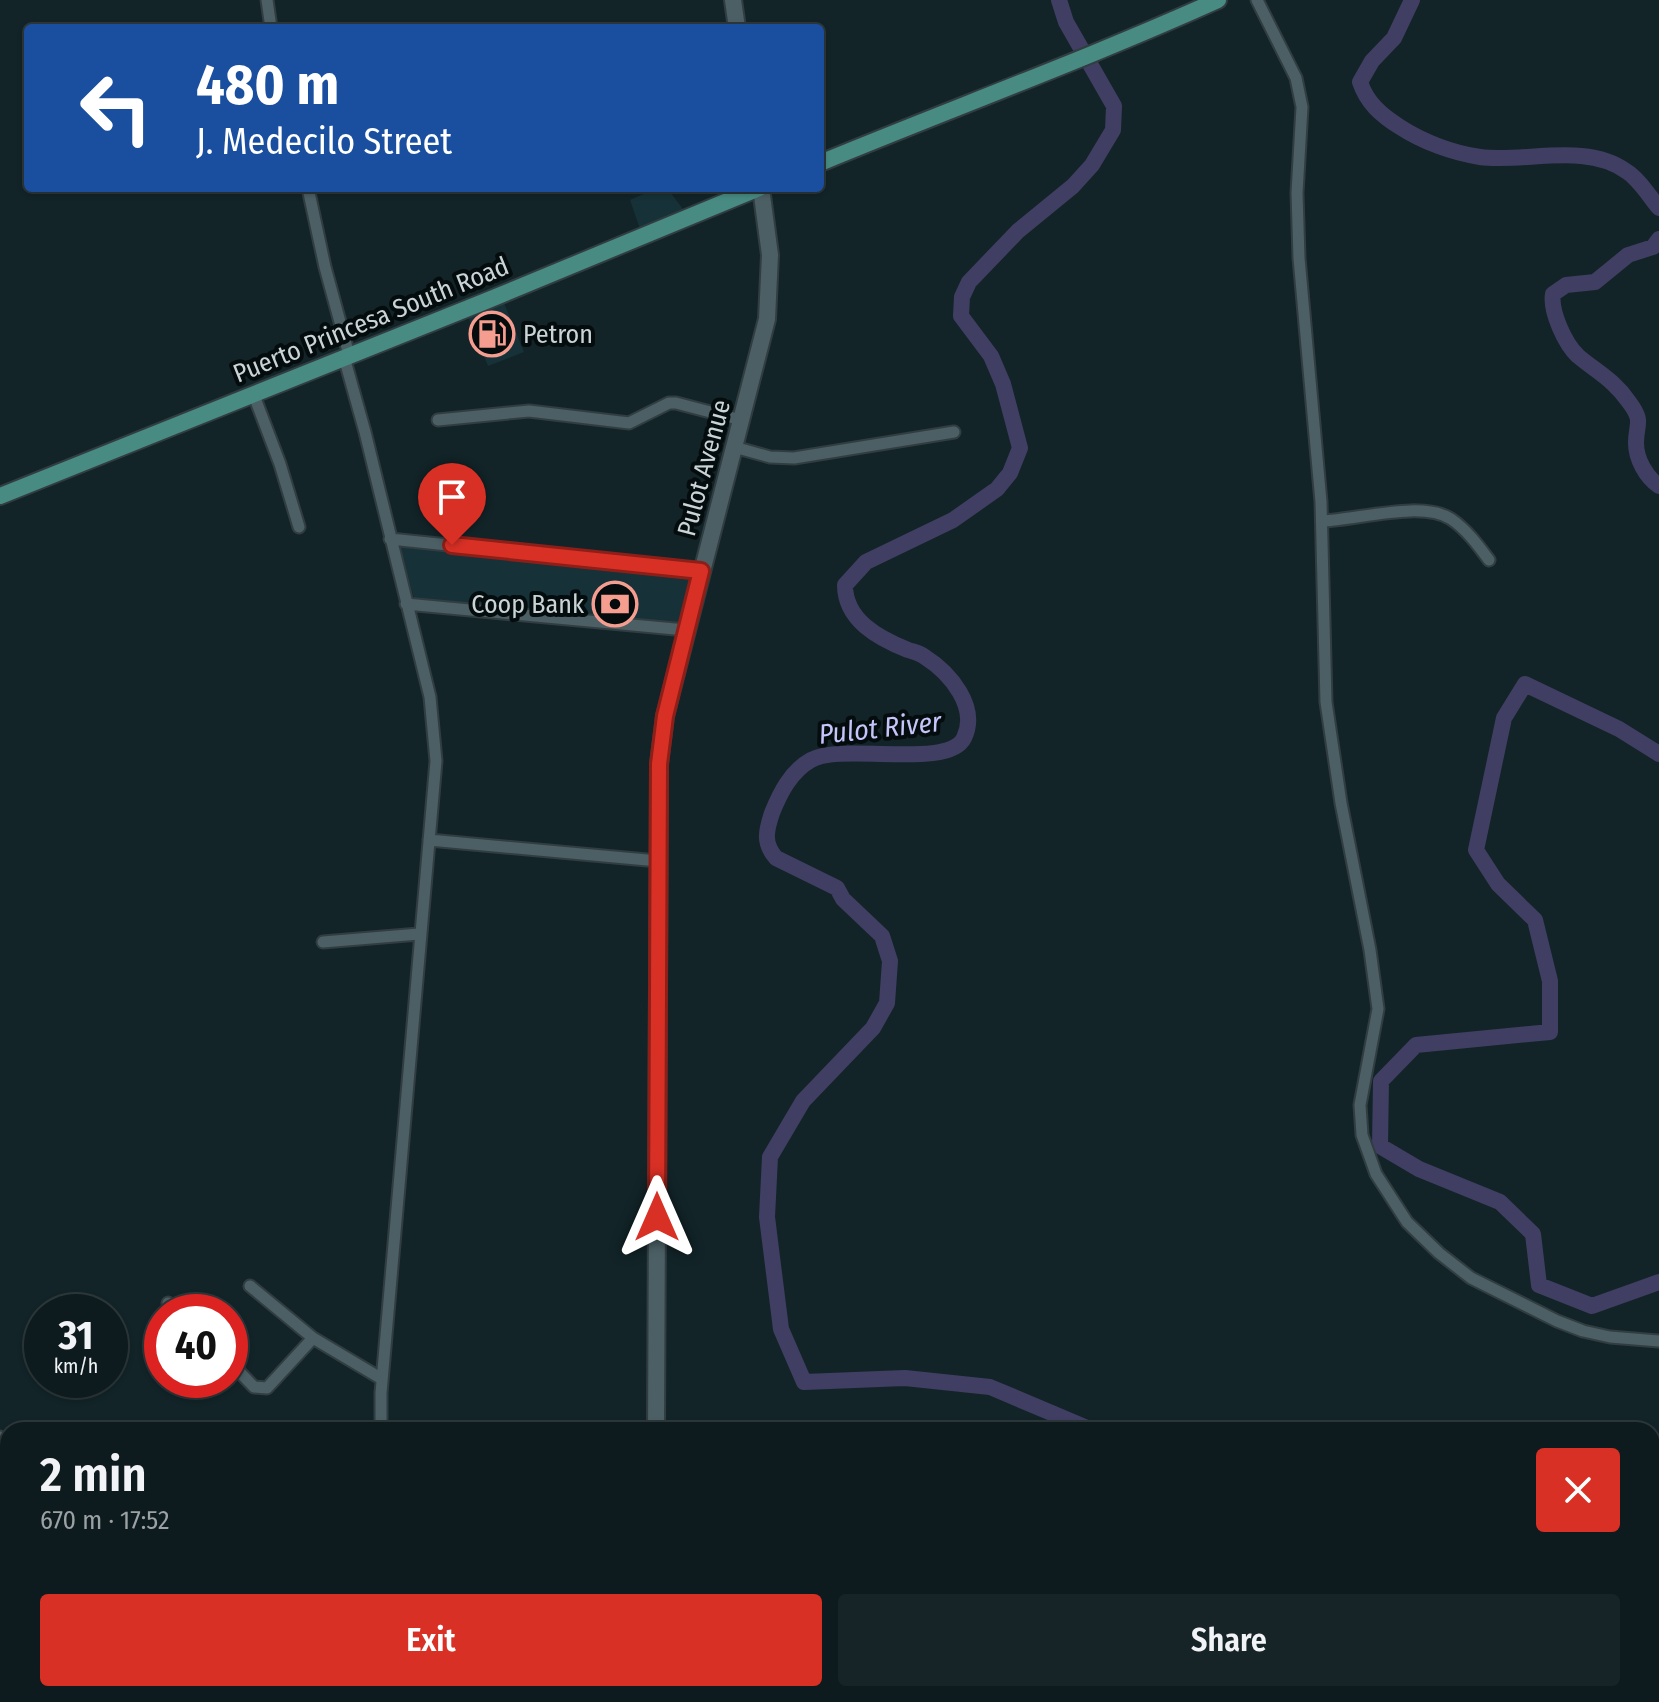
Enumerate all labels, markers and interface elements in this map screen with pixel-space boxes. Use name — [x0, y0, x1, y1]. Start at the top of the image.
text: 480 m — [196, 52, 339, 119]
icon: left — [64, 56, 168, 160]
text: J. Medecilo Street — [196, 120, 452, 164]
street label: Puerto Princesa South Road — [229, 250, 513, 390]
fuel station icon: Petron — [468, 310, 516, 358]
place label: Petron — [523, 319, 593, 350]
street label: Pulot Avenue — [671, 397, 737, 539]
pin — [418, 463, 486, 545]
icon: arrive — [430, 475, 474, 519]
bank icon: Coop Bank — [591, 580, 639, 628]
place label: Coop Bank — [471, 589, 585, 620]
water label: Pulot River — [817, 705, 944, 751]
position arrow — [615, 1175, 699, 1259]
speed limit sign: 40 — [144, 1294, 248, 1398]
text: 31 — [58, 1312, 94, 1360]
text: km/h — [54, 1354, 98, 1378]
text: 2 min — [40, 1446, 147, 1504]
button: close — [1536, 1448, 1620, 1532]
text: 670 m · 17:52 — [40, 1505, 169, 1536]
button: Exit — [40, 1594, 822, 1686]
button: Share — [838, 1594, 1620, 1686]

